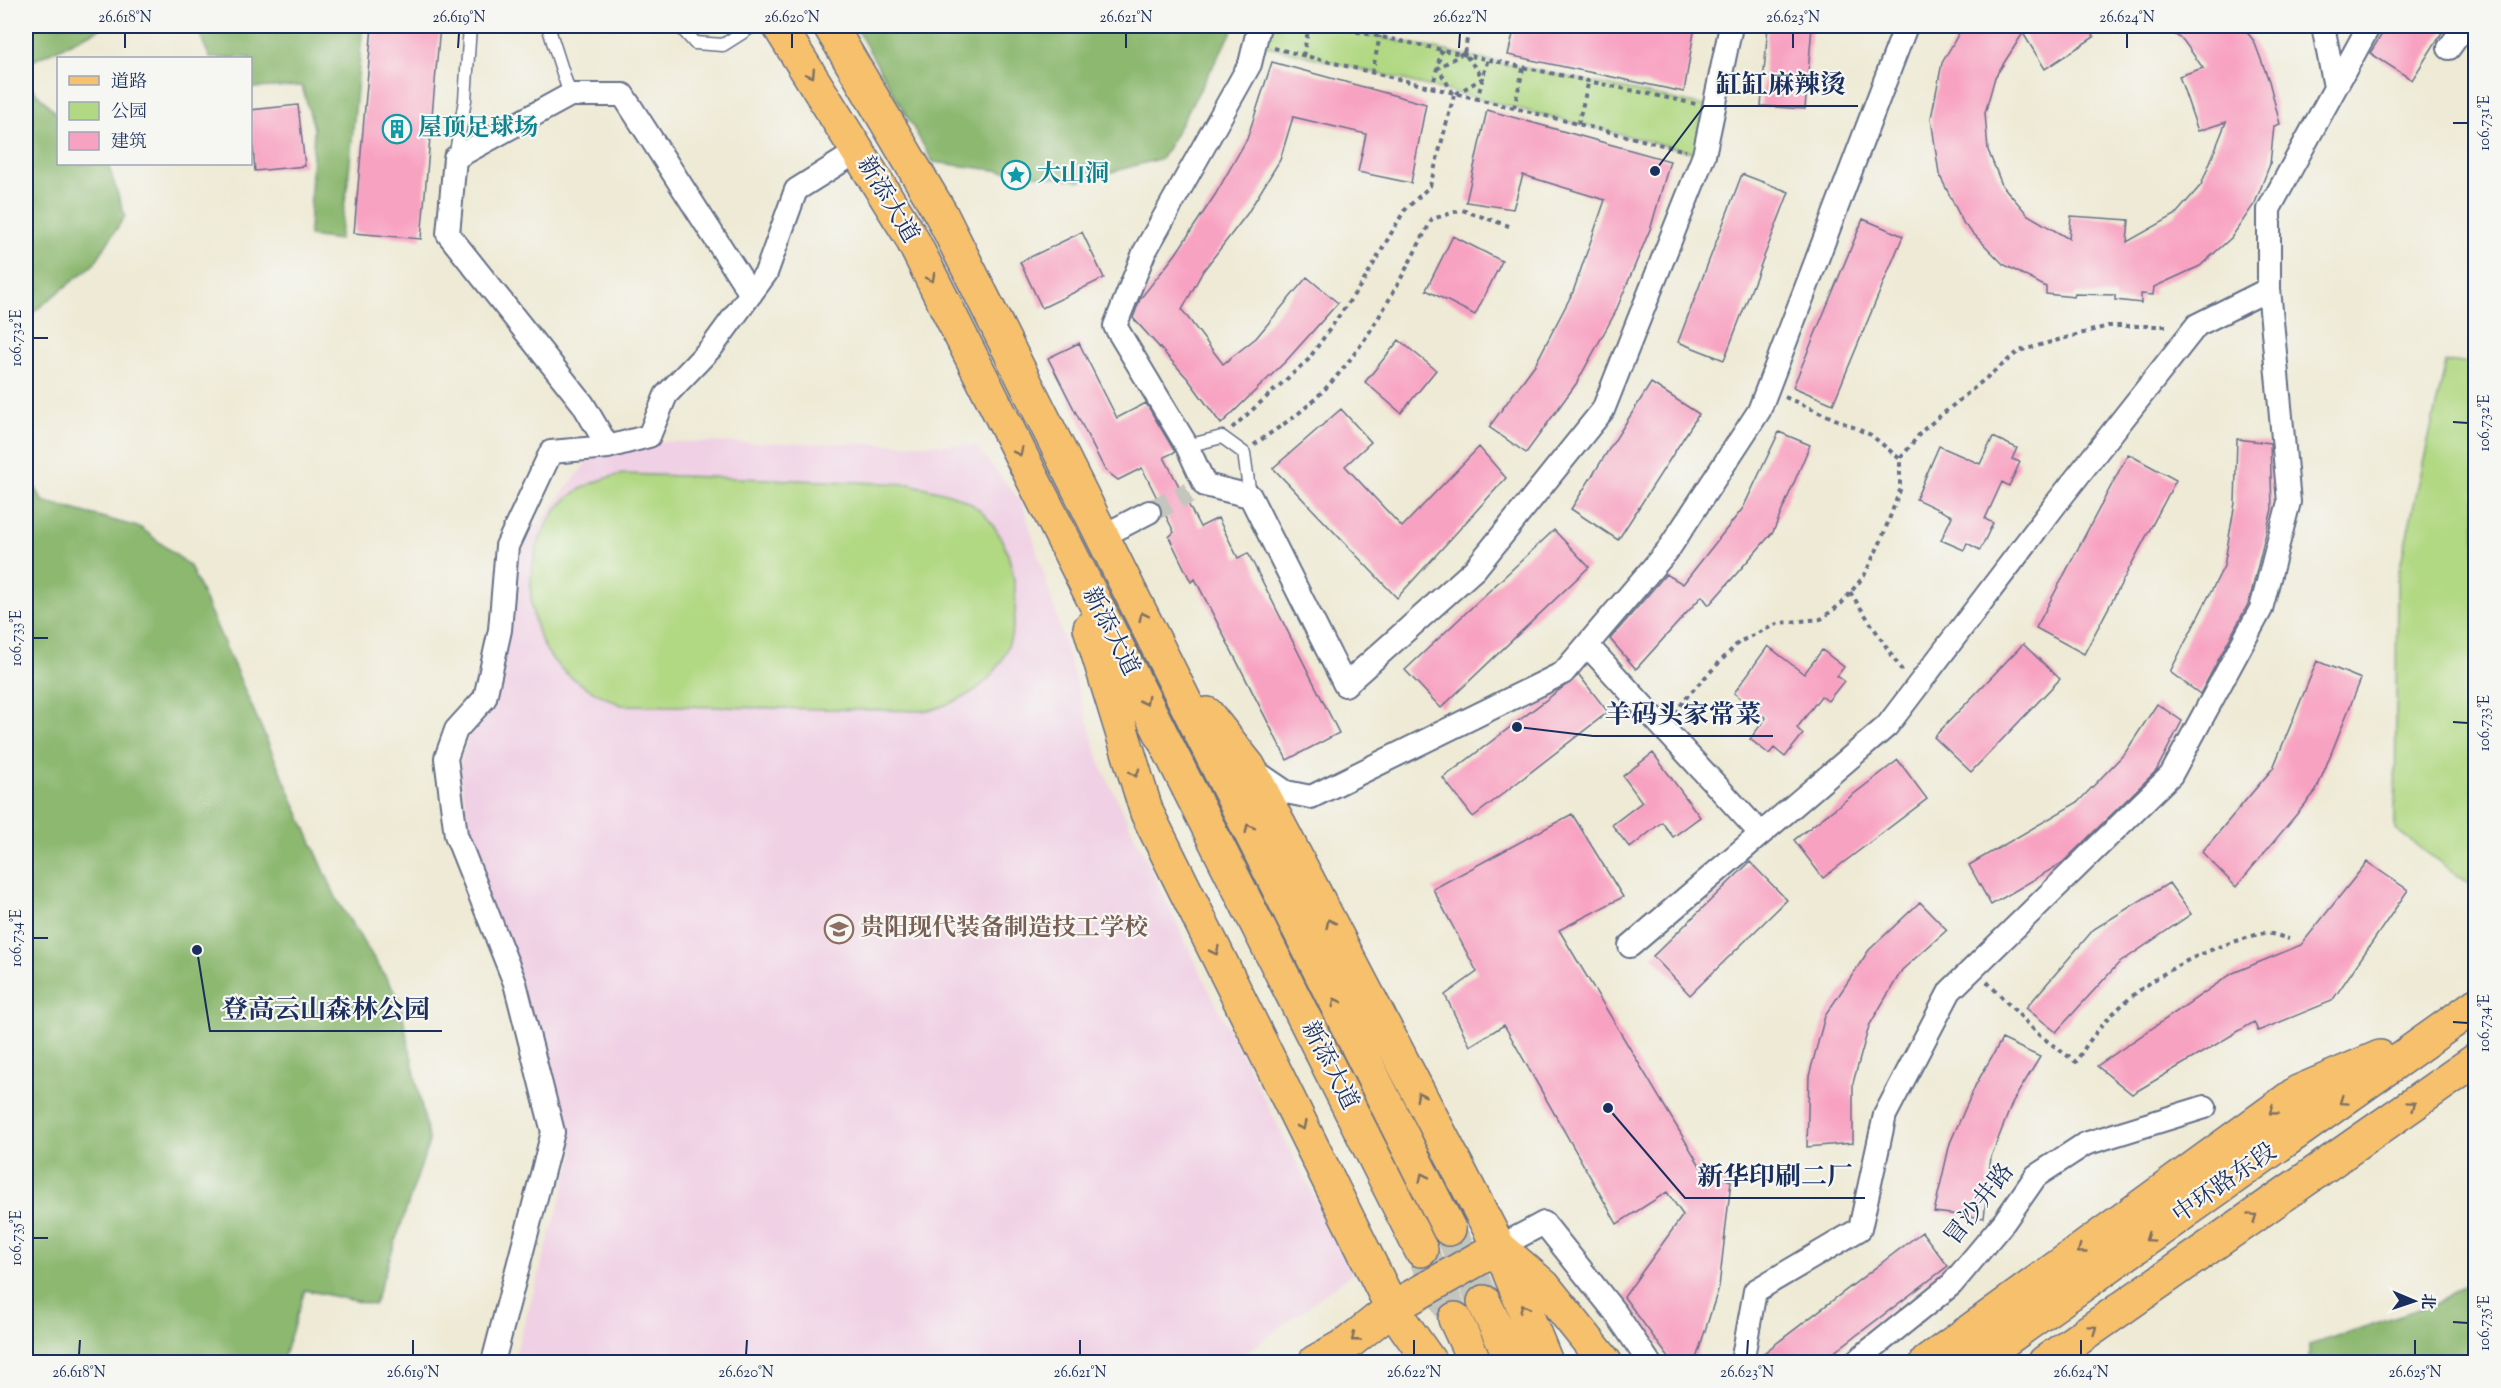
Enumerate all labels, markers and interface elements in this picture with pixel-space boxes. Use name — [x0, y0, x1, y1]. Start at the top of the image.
text: 26.618°N — [98, 8, 152, 29]
text: 26.619°N — [433, 8, 485, 29]
text: 26.620°N — [764, 8, 820, 29]
text: 26.621°N — [1100, 8, 1153, 29]
text: 26.622°N — [1433, 8, 1487, 29]
text: 26.623°N — [1766, 8, 1820, 29]
text: 26.624°N — [2099, 8, 2155, 29]
legend — [57, 57, 252, 165]
callout: 缸缸麻辣烫 — [1704, 62, 1858, 106]
one-way arrow — [803, 68, 815, 78]
text: 缸缸麻辣烫 — [1716, 68, 1846, 105]
text: 道路 — [111, 70, 147, 96]
text: 106.731°E — [2475, 95, 2496, 151]
text: 公园 — [111, 100, 147, 126]
place label: 屋顶足球场 — [418, 112, 538, 146]
building icon: 屋顶足球场 — [381, 113, 413, 145]
text: 建筑 — [111, 130, 147, 156]
street label: 新添大道 — [848, 150, 926, 250]
place label: 大山洞 — [1037, 158, 1109, 192]
place icon: 大山洞 — [1000, 159, 1032, 191]
one-way arrow — [924, 272, 935, 283]
text: 106.732°E — [7, 309, 28, 367]
text: 106.732°E — [2475, 394, 2496, 452]
one-way arrow — [1012, 446, 1024, 457]
street label: 新添大道 — [1073, 582, 1147, 682]
text: 106.733°E — [7, 610, 28, 666]
one-way arrow — [1138, 611, 1150, 622]
callout: 羊码头家常菜 — [1593, 692, 1773, 736]
one-way arrow — [1138, 695, 1149, 706]
text: 106.733°E — [2475, 695, 2496, 751]
text: 羊码头家常菜 — [1605, 698, 1761, 735]
one-way arrow — [1128, 767, 1140, 778]
one-way arrow — [1244, 823, 1256, 834]
text: 106.734°E — [7, 909, 28, 967]
place label: 贵阳现代装备制造技工学校 — [860, 912, 1148, 946]
school or university icon: 贵阳现代装备制造技工学校 — [823, 913, 855, 945]
one-way arrow — [1326, 918, 1337, 929]
one-way arrow — [1208, 944, 1220, 955]
callout: 登高云山森林公园 — [210, 987, 442, 1031]
text: 登高云山森林公园 — [222, 993, 430, 1030]
text: 106.734°E — [2475, 994, 2496, 1052]
one-way arrow — [1332, 998, 1343, 1009]
street label: 新添大道 — [1292, 1016, 1366, 1116]
one-way arrow — [1415, 1091, 1427, 1102]
one-way arrow — [2338, 1093, 2349, 1104]
one-way arrow — [2406, 1101, 2417, 1112]
one-way arrow — [2269, 1103, 2280, 1114]
one-way arrow — [1294, 1119, 1306, 1130]
street label: 中环路东段 — [2166, 1136, 2284, 1232]
callout: 新华印刷二厂 — [1685, 1154, 1865, 1198]
street label: 冒沙井路 — [1937, 1157, 2023, 1253]
text: 新华印刷二厂 — [1697, 1160, 1853, 1197]
one-way arrow — [1419, 1172, 1430, 1183]
text: 106.735°E — [7, 1210, 28, 1266]
one-way arrow — [2246, 1213, 2257, 1224]
one-way arrow — [2145, 1231, 2156, 1242]
one-way arrow — [2077, 1243, 2088, 1254]
north arrow — [2384, 1271, 2444, 1331]
text: 北 — [2415, 1293, 2438, 1310]
text: 106.735°E — [2475, 1295, 2496, 1351]
one-way arrow — [1519, 1303, 1531, 1314]
one-way arrow — [2087, 1325, 2098, 1336]
one-way arrow — [1350, 1330, 1361, 1341]
text: 26.618°N — [52, 1363, 106, 1384]
text: 26.619°N — [387, 1363, 439, 1384]
text: 26.620°N — [718, 1363, 774, 1384]
text: 26.621°N — [1054, 1363, 1107, 1384]
text: 26.622°N — [1387, 1363, 1441, 1384]
text: 26.623°N — [1720, 1363, 1774, 1384]
text: 26.624°N — [2053, 1363, 2109, 1384]
text: 26.625°N — [2389, 1363, 2442, 1384]

